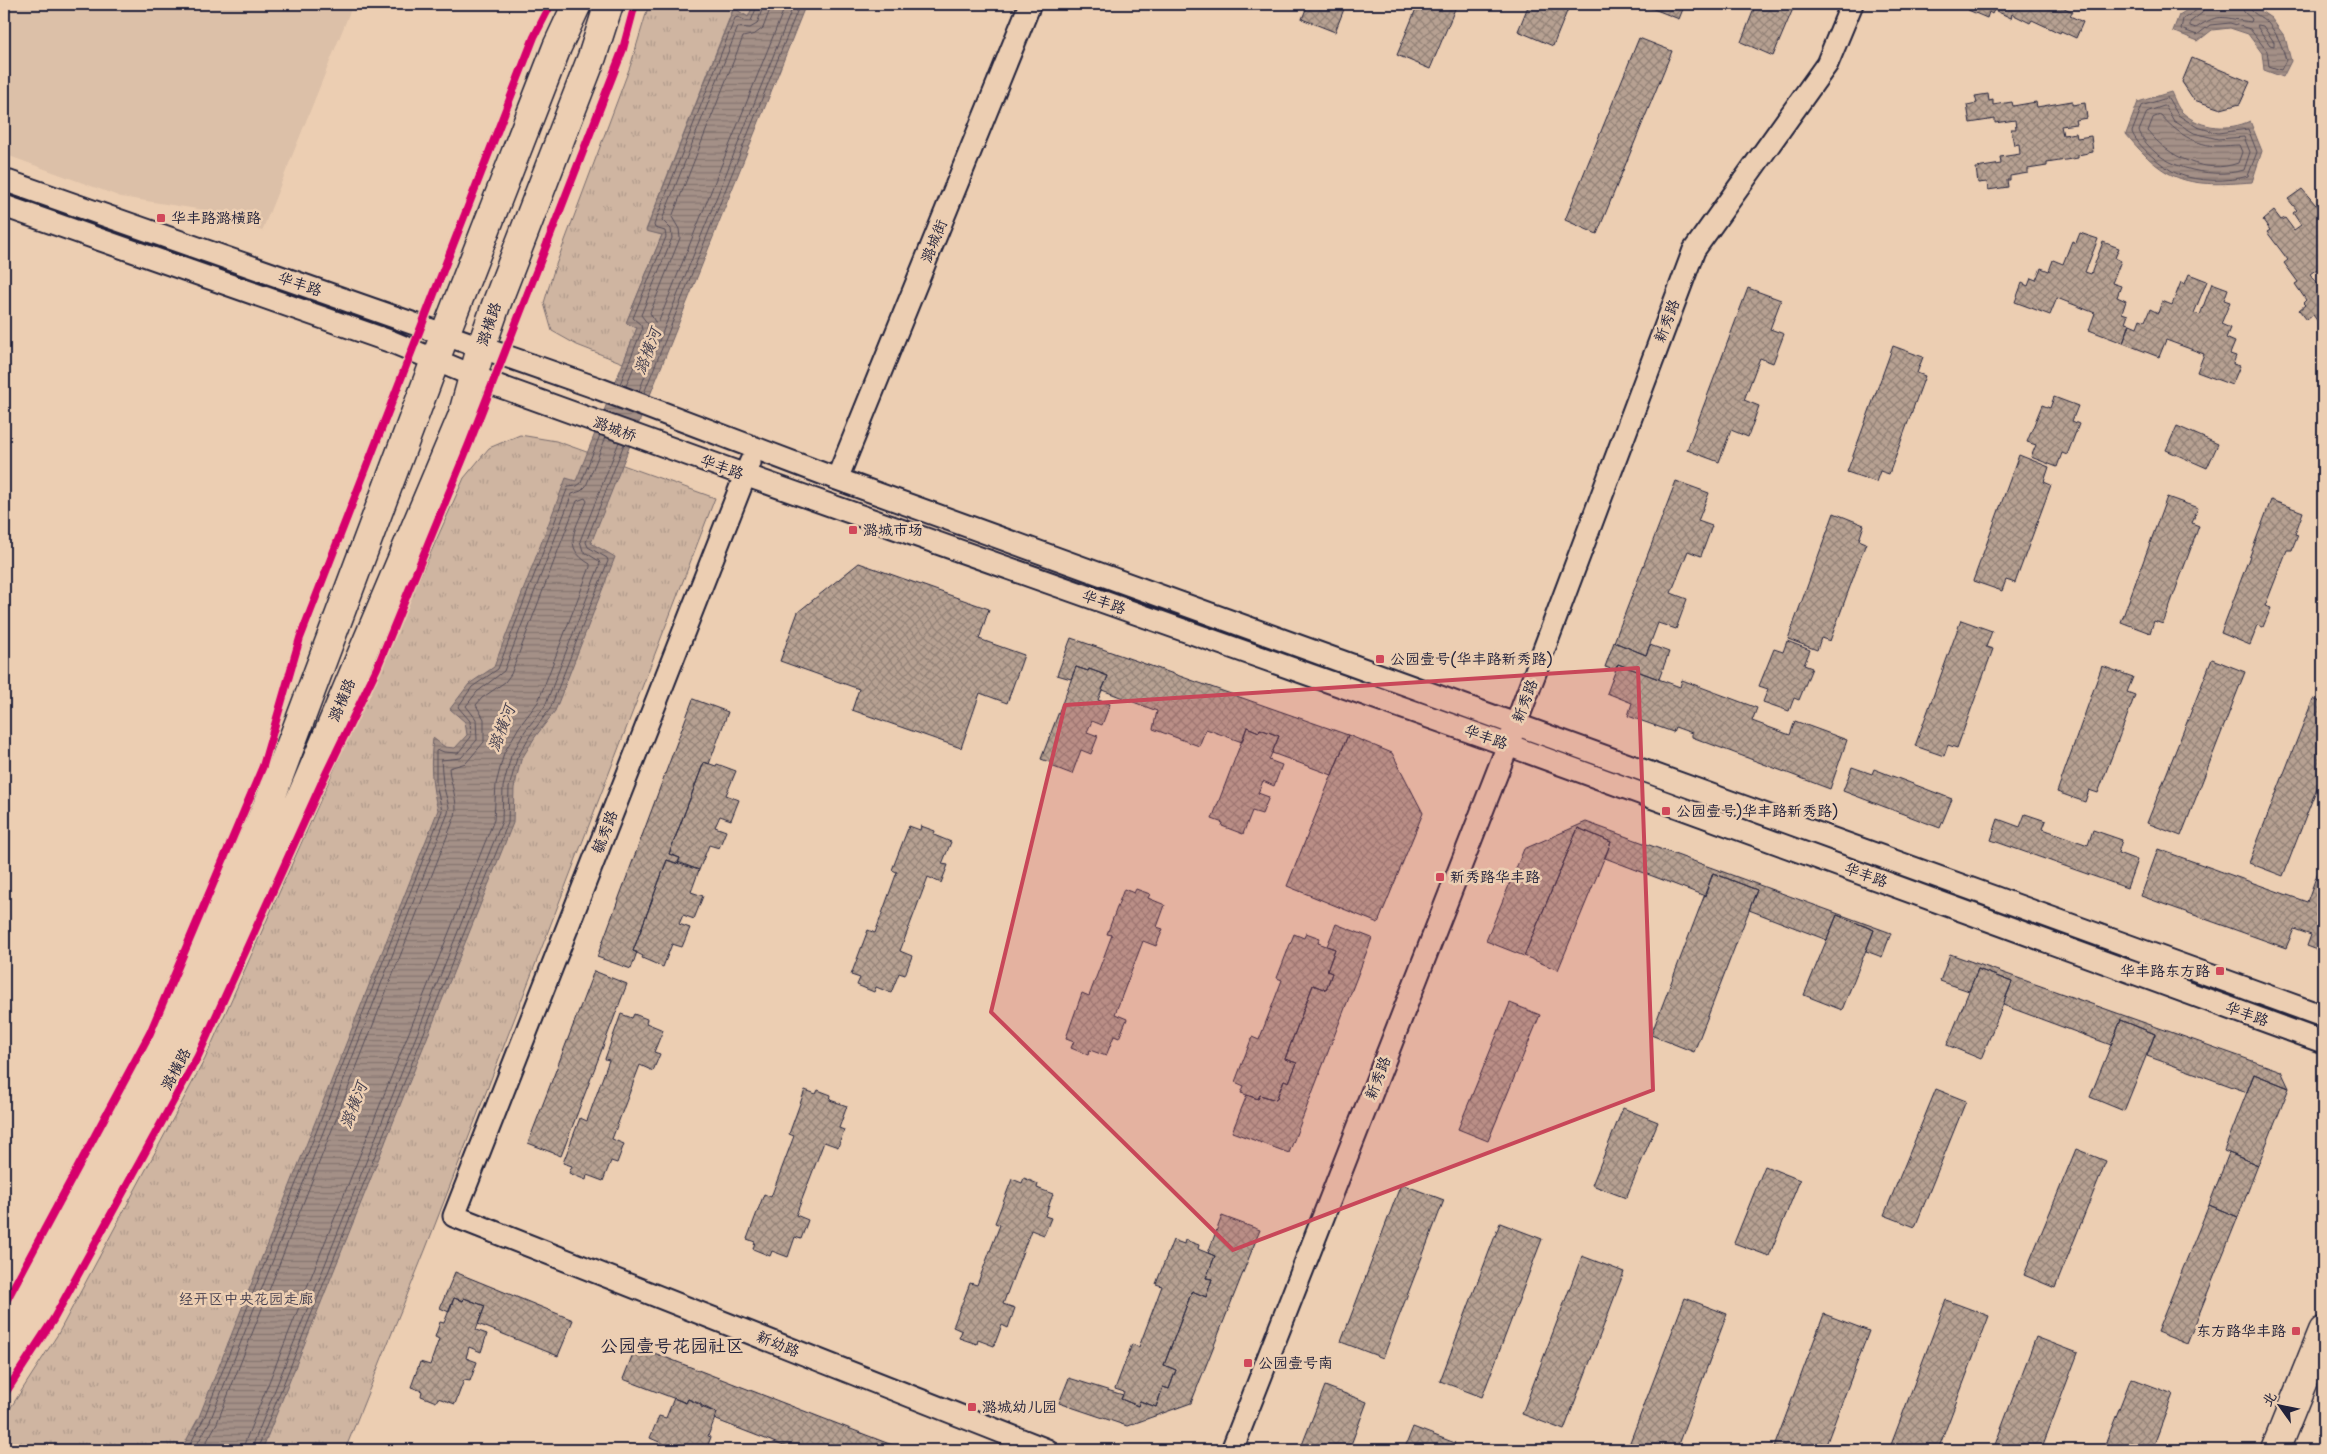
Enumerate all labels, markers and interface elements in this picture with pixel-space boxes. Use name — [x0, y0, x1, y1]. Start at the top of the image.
place label: 华丰路潞横路 — [171, 208, 261, 228]
marker: 华丰路潞横路 — [155, 212, 167, 224]
street label: 潞城街 — [916, 216, 952, 266]
street label: 华丰路 — [275, 267, 325, 301]
street label: 新秀路 — [1650, 296, 1684, 346]
street label: 潞横路 — [472, 299, 506, 349]
water label: 潞横河 — [629, 322, 667, 377]
street label: 潞城桥 — [590, 412, 640, 446]
street label: 华丰路 — [697, 450, 747, 484]
place label: 潞城市场 — [863, 520, 923, 540]
marker: 潞城市场 — [847, 524, 859, 536]
street label: 华丰路 — [1079, 585, 1129, 619]
place label: 公园壹号(华丰路新秀路) — [1390, 649, 1553, 669]
marker: 公园壹号(华丰路新秀路) — [1374, 653, 1386, 665]
street label: 潞横路 — [324, 675, 360, 725]
street label: 新秀路 — [1508, 676, 1542, 726]
water label: 潞横河 — [483, 699, 521, 754]
street label: 华丰路 — [1461, 720, 1511, 754]
place label: 公园壹号)华丰路新秀路) — [1676, 801, 1838, 821]
marker: 公园壹号)华丰路新秀路) — [1660, 805, 1672, 817]
street label: 毓秀路 — [588, 807, 622, 857]
street label: 华丰路 — [1841, 858, 1891, 892]
place label: 新秀路华丰路 — [1450, 867, 1540, 887]
marker: 新秀路华丰路 — [1434, 871, 1446, 883]
place label: 华丰路东方路 — [2120, 961, 2210, 981]
marker: 华丰路东方路 — [2214, 965, 2226, 977]
street label: 华丰路 — [2222, 997, 2272, 1031]
street label: 潞横路 — [157, 1044, 195, 1094]
street label: 新秀路 — [1361, 1053, 1395, 1103]
water label: 潞横河 — [335, 1076, 373, 1131]
park label: 经开区中央花园走廊 — [178, 1289, 314, 1309]
place label: 东方路华丰路 — [2196, 1321, 2286, 1341]
marker: 东方路华丰路 — [2290, 1325, 2302, 1337]
street label: 新幼路 — [753, 1326, 803, 1362]
district label: 公园壹号花园社区 — [600, 1334, 744, 1358]
place label: 公园壹号南 — [1258, 1353, 1333, 1373]
marker: 公园壹号南 — [1242, 1357, 1254, 1369]
north arrow — [2254, 1382, 2304, 1432]
text: 北 — [2258, 1388, 2280, 1410]
place label: 潞城幼儿园 — [982, 1397, 1057, 1417]
marker: 潞城幼儿园 — [966, 1401, 978, 1413]

